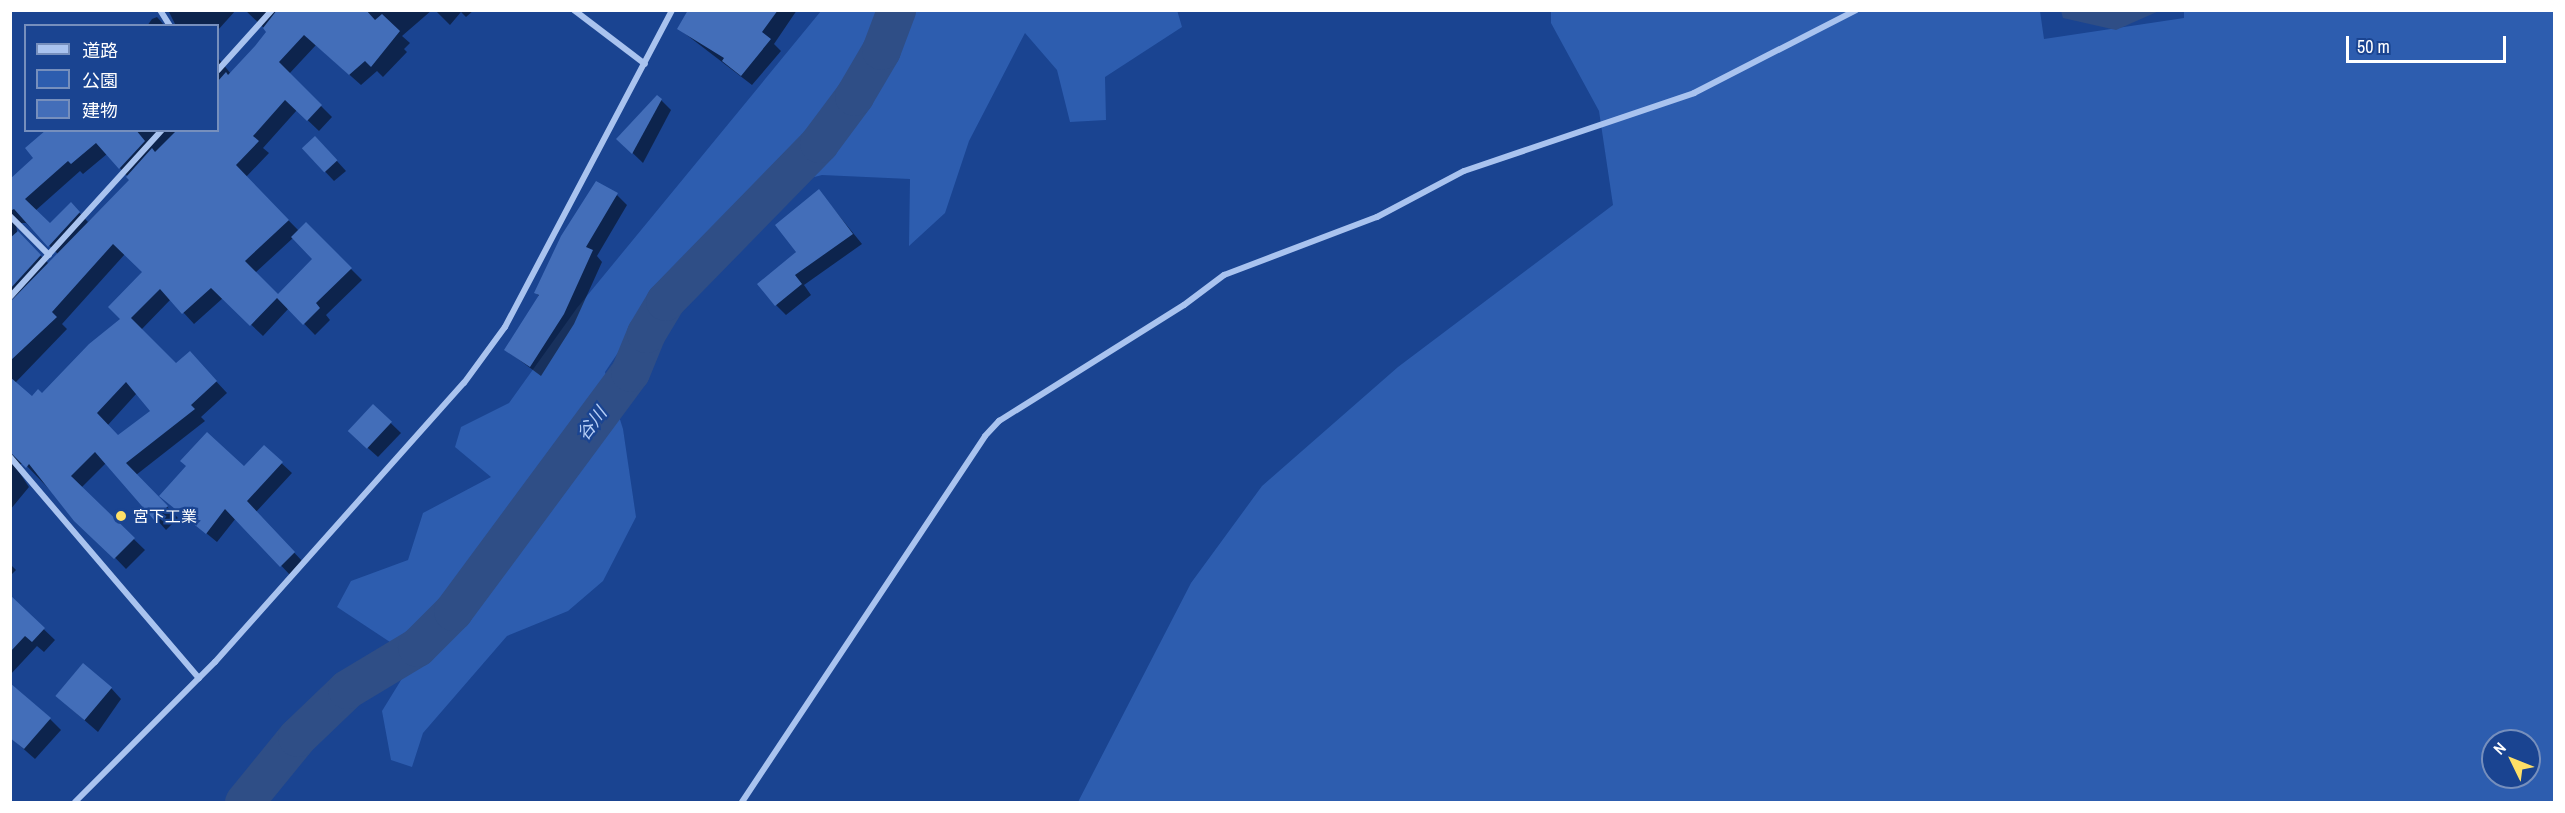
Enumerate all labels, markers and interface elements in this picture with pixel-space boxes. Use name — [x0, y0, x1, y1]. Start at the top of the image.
legend — [24, 24, 219, 132]
scale bar — [2349, 24, 2510, 62]
text: 50 m — [2357, 34, 2390, 59]
text: 道路 — [82, 38, 118, 63]
text: 公園 — [82, 68, 118, 93]
text: 建物 — [82, 98, 118, 123]
water label: 谷川 — [573, 403, 611, 445]
place label: 宮下工業 — [133, 506, 197, 526]
marker: 宮下工業 — [114, 509, 128, 523]
north arrow — [2481, 729, 2541, 789]
text: N — [2488, 737, 2511, 759]

